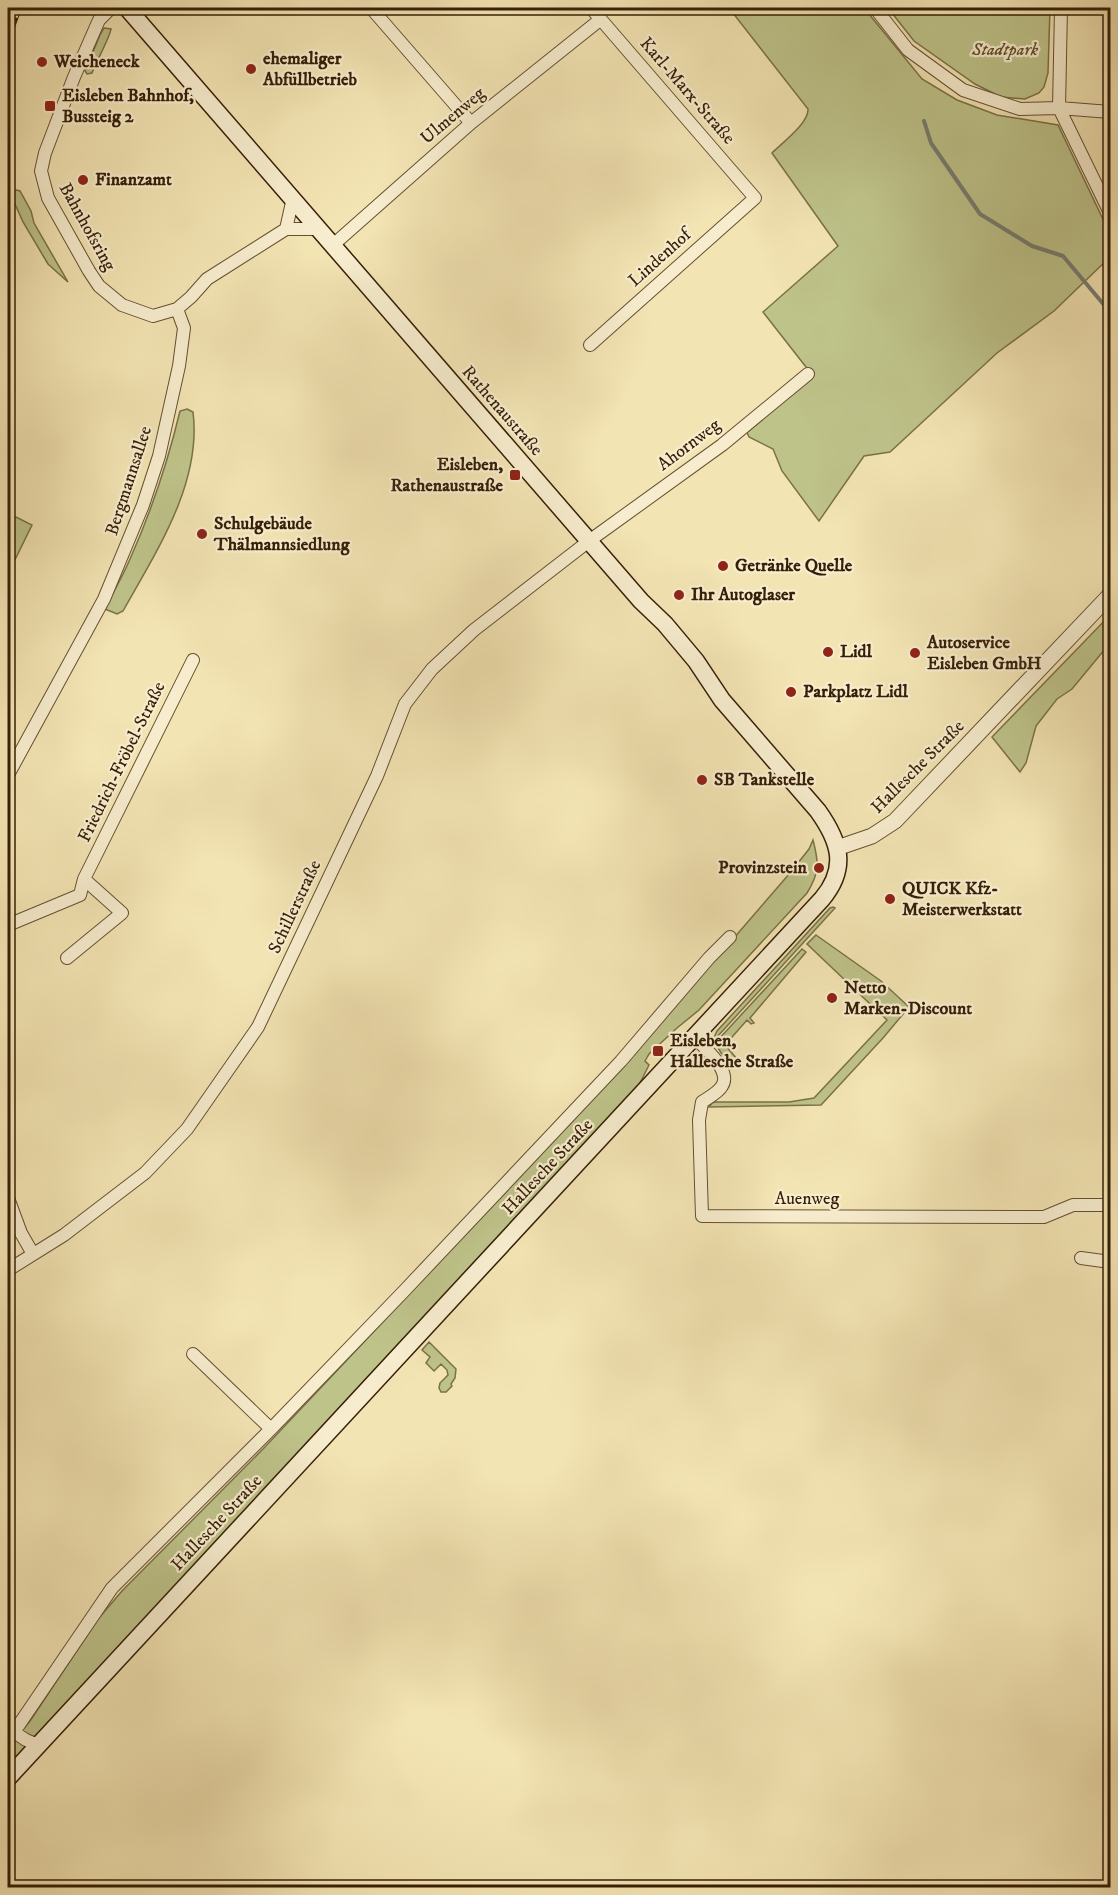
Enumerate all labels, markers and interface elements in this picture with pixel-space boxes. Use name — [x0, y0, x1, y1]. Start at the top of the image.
street label: Karl-Marx-Straße — [635, 33, 739, 149]
park label: Stadtpark — [971, 39, 1039, 61]
place label: ehemaliger Abfüllbetrieb — [262, 48, 358, 91]
place label: Weicheneck — [53, 51, 141, 73]
marker: Weicheneck — [35, 55, 49, 69]
marker: ehemaliger Abfüllbetrieb — [244, 62, 258, 76]
street label: Ulmenweg — [416, 83, 490, 149]
place label: Eisleben Bahnhof, Bussteig 2 — [62, 85, 194, 128]
marker: Eisleben Bahnhof, Bussteig 2 — [43, 99, 57, 113]
place label: Finanzamt — [95, 169, 172, 191]
marker: Finanzamt — [76, 173, 90, 187]
street label: Bahnhofsring — [54, 179, 120, 275]
street label: Lindenhof — [624, 222, 698, 292]
street label: Rathenaustraße — [457, 361, 547, 461]
street label: Ahornweg — [653, 414, 725, 476]
street label: Bergmannsallee — [101, 424, 157, 538]
place label: Eisleben, Rathenaustraße — [391, 454, 504, 497]
marker: Eisleben, Rathenaustraße — [508, 468, 522, 482]
place label: Schulgebäude Thälmannsiedlung — [213, 513, 351, 556]
marker: Schulgebäude Thälmannsiedlung — [195, 527, 209, 541]
place label: Getränke Quelle — [735, 555, 853, 577]
marker: Getränke Quelle — [716, 559, 730, 573]
place label: Ihr Autoglaser — [691, 584, 795, 606]
marker: Ihr Autoglaser — [672, 588, 686, 602]
place label: Autoservice Eisleben GmbH — [926, 632, 1042, 675]
place label: Lidl — [840, 641, 873, 663]
marker: Lidl — [821, 645, 835, 659]
marker: Autoservice Eisleben GmbH — [908, 646, 922, 660]
street label: Friedrich-Fröbel-Straße — [74, 678, 170, 846]
place label: Parkplatz Lidl — [803, 681, 909, 703]
marker: Parkplatz Lidl — [784, 685, 798, 699]
street label: Hallesche Straße — [867, 716, 969, 818]
place label: SB Tankstelle — [714, 769, 815, 791]
marker: SB Tankstelle — [695, 773, 709, 787]
street label: Schillerstraße — [264, 857, 326, 957]
place label: Provinzstein — [718, 857, 808, 879]
marker: Provinzstein — [812, 861, 826, 875]
place label: QUICK Kfz- Meisterwerkstatt — [902, 878, 1022, 921]
marker: QUICK Kfz- Meisterwerkstatt — [883, 892, 897, 906]
place label: Netto Marken-Discount — [844, 977, 972, 1020]
marker: Netto Marken-Discount — [825, 991, 839, 1005]
place label: Eisleben, Hallesche Straße — [670, 1030, 794, 1073]
marker: Eisleben, Hallesche Straße — [651, 1044, 665, 1058]
street label: Hallesche Straße — [498, 1114, 598, 1220]
street label: Auenweg — [775, 1188, 840, 1210]
street label: Hallesche Straße — [167, 1470, 267, 1576]

